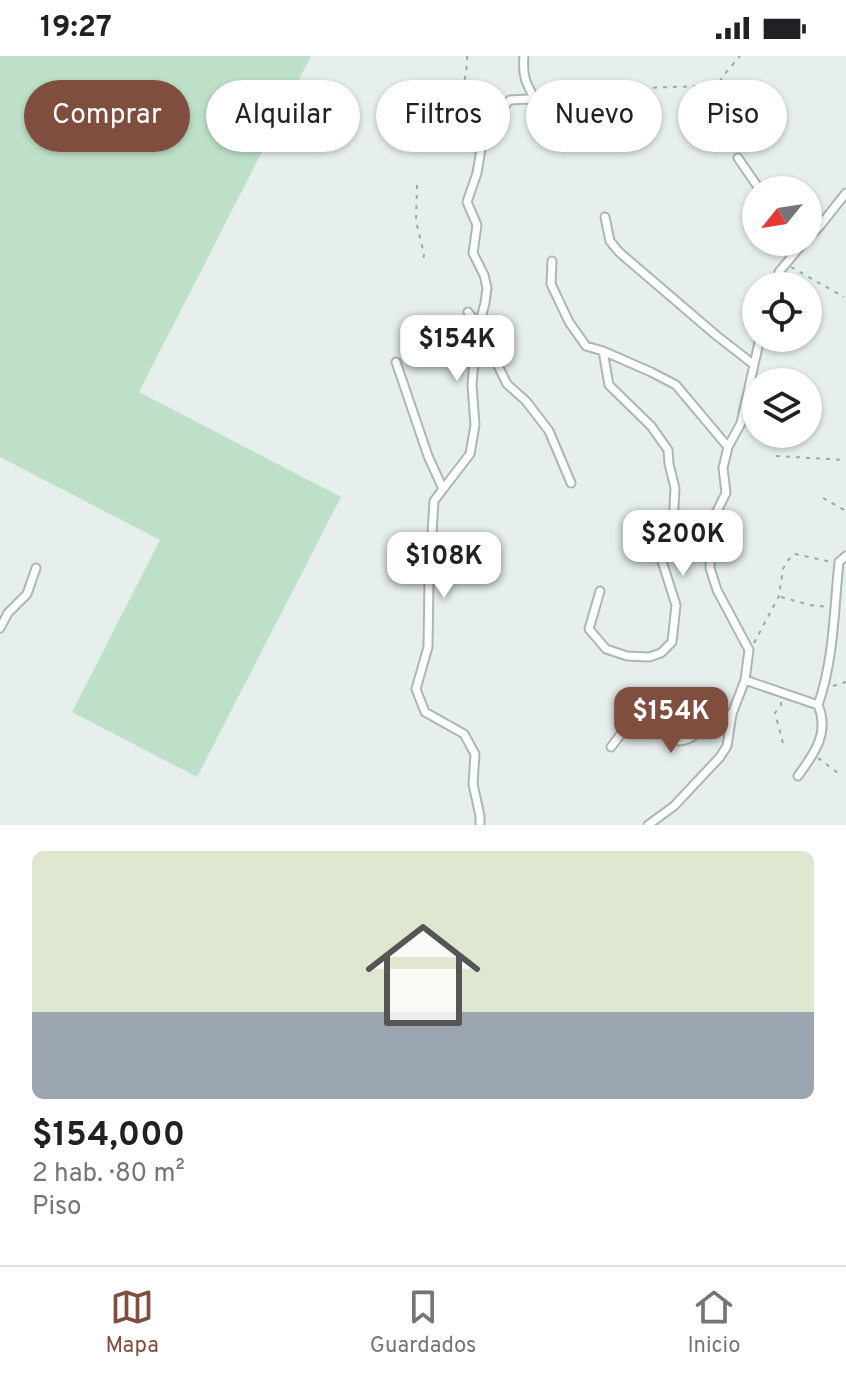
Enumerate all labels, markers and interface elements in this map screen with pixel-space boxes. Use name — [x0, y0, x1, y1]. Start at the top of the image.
text: 19:27 — [40, 10, 112, 47]
chip: Comprar — [24, 80, 190, 152]
chip: Alquilar — [206, 80, 360, 152]
chip: Filtros — [376, 80, 510, 152]
chip: Nuevo — [526, 80, 662, 152]
chip: Piso — [678, 80, 787, 152]
north arrow — [742, 176, 822, 256]
map controls — [742, 176, 822, 448]
button: locate — [742, 272, 822, 352]
pin: $154K — [401, 315, 513, 383]
text: $154K — [418, 324, 496, 357]
button: layers — [742, 368, 822, 448]
pin: $200K — [627, 510, 739, 578]
text: $200K — [641, 519, 725, 552]
pin: $108K — [388, 532, 500, 600]
text: $108K — [405, 541, 483, 574]
pin: $154K — [615, 687, 727, 755]
text: $154K — [632, 696, 710, 729]
icon: home — [351, 903, 495, 1047]
text: $154,000 — [32, 1115, 185, 1158]
text: 2 hab. · 80 m² — [32, 1158, 185, 1191]
text: Piso — [32, 1191, 81, 1224]
tab: Mapa — [106, 1285, 159, 1360]
tab: Guardados — [370, 1285, 476, 1360]
tab: Inicio — [687, 1285, 740, 1360]

